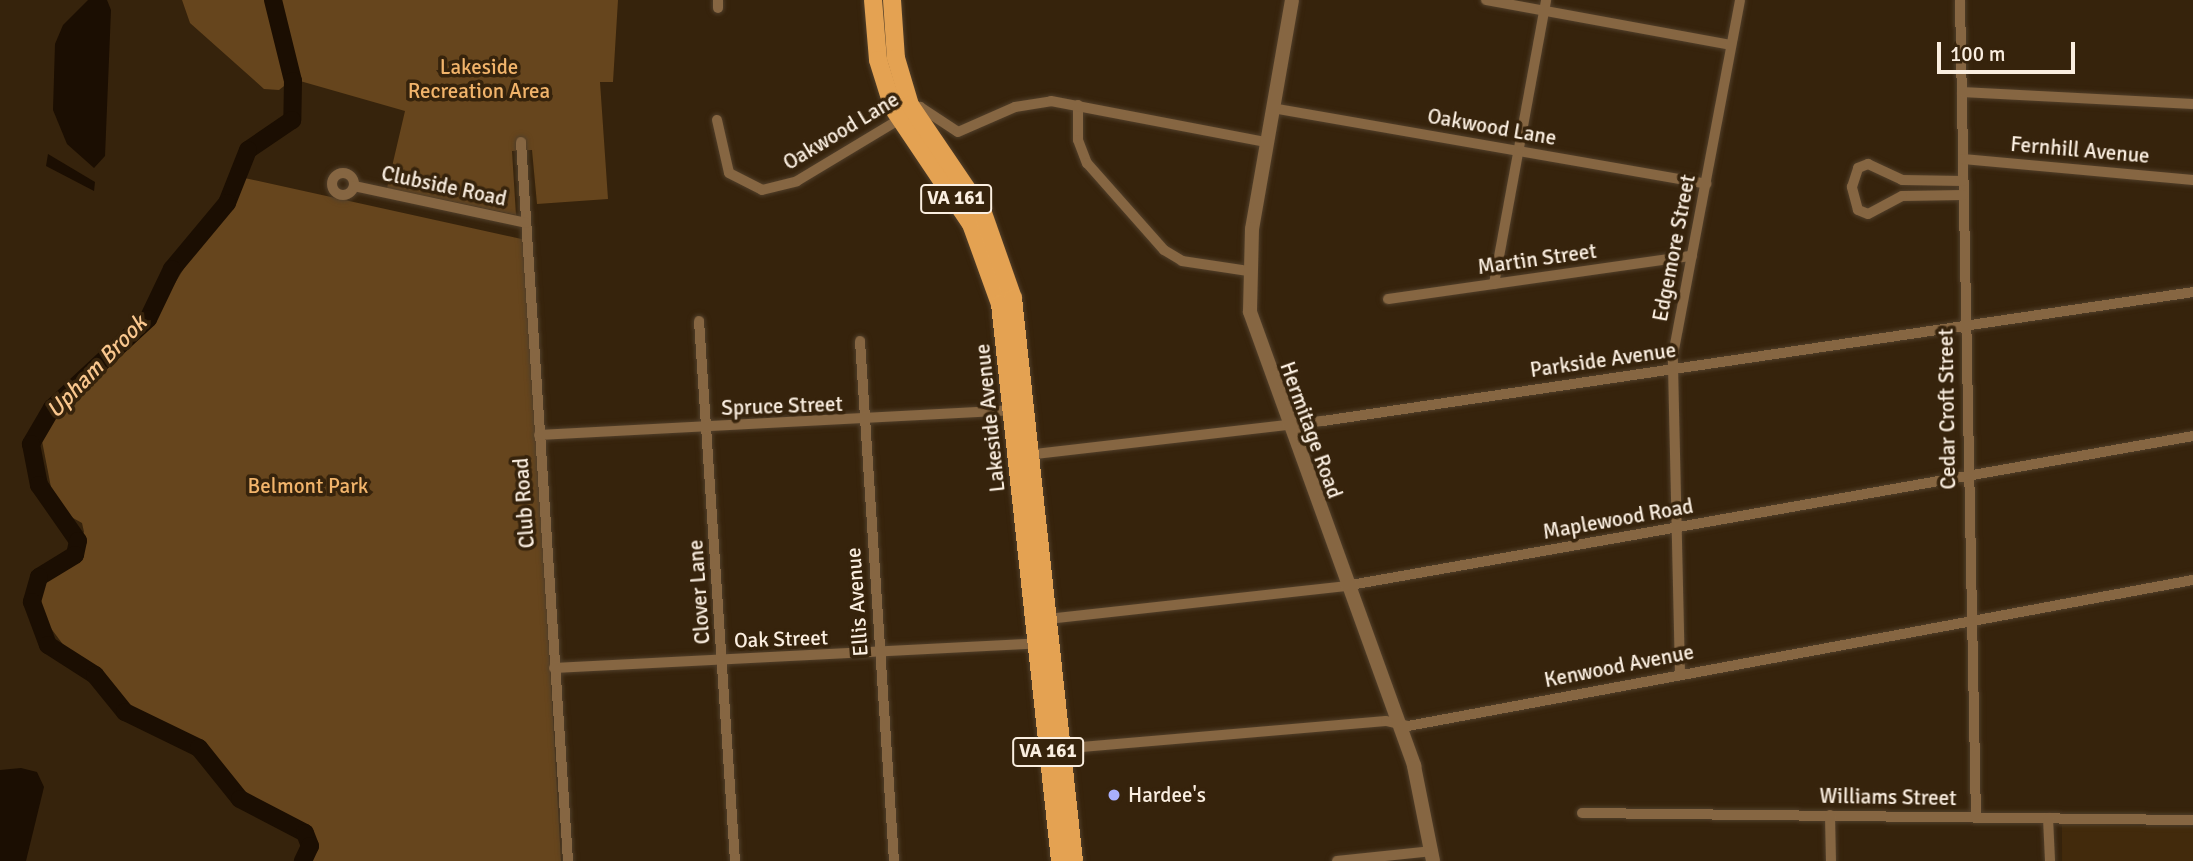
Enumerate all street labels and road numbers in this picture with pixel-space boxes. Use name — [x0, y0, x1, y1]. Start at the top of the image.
street label: Oakwood Lane — [779, 87, 903, 175]
street label: Oakwood Lane — [1426, 103, 1558, 151]
street label: Fernhill Avenue — [2009, 131, 2151, 169]
street label: Clubside Road — [379, 160, 509, 212]
street label: Edgemore Street — [1647, 172, 1701, 324]
road number: VA 161 — [919, 183, 993, 214]
street label: Martin Street — [1476, 238, 1598, 280]
street label: Cedar Croft Street — [1933, 328, 1961, 490]
street label: Parkside Avenue — [1528, 337, 1678, 383]
street label: Lakeside Avenue — [970, 343, 1010, 493]
street label: Hermitage Road — [1275, 358, 1347, 502]
street label: Spruce Street — [721, 391, 843, 421]
street label: Club Road — [508, 457, 540, 549]
street label: Maplewood Road — [1541, 493, 1695, 545]
street label: Clover Lane — [683, 539, 715, 645]
street label: Ellis Avenue — [841, 547, 873, 657]
street label: Oak Street — [734, 625, 828, 653]
street label: Kenwood Avenue — [1542, 639, 1696, 693]
road number: VA 161 — [1011, 736, 1085, 768]
street label: Williams Street — [1819, 783, 1957, 811]

